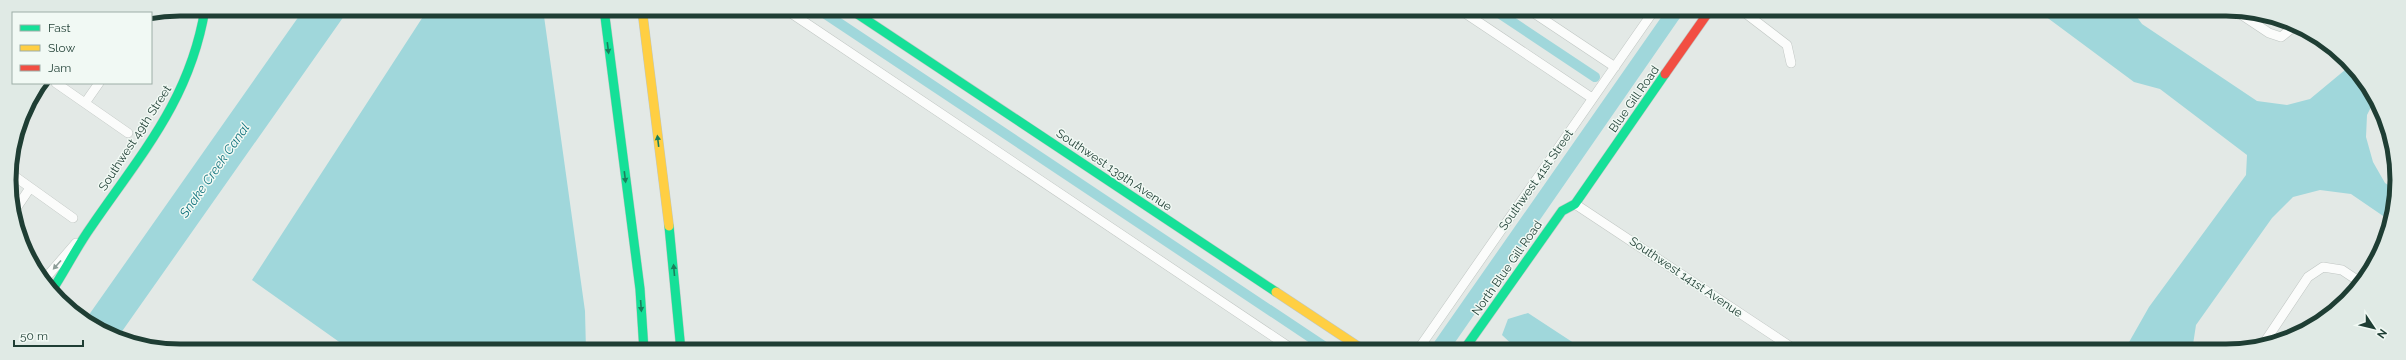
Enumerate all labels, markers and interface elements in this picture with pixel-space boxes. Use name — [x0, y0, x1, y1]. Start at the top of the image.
legend — [12, 12, 152, 84]
text: Fast — [48, 21, 71, 35]
text: Slow — [48, 41, 75, 55]
one-way arrow — [605, 42, 612, 54]
text: Jam — [48, 61, 71, 75]
street label: Blue Gill Road — [1606, 63, 1662, 135]
street label: Southwest 49th Street — [96, 83, 174, 193]
water label: Snake Creek Canal — [176, 120, 253, 221]
street label: Southwest 139th Avenue — [1054, 126, 1174, 214]
street label: Southwest 41st Street — [1496, 127, 1576, 233]
one-way arrow — [655, 135, 662, 147]
one-way arrow — [622, 171, 628, 183]
street label: North Blue Gill Road — [1469, 218, 1545, 318]
street label: Southwest 141st Avenue — [1627, 234, 1745, 320]
one-way arrow — [52, 260, 62, 270]
one-way arrow — [671, 264, 677, 276]
one-way arrow — [637, 300, 644, 312]
north arrow — [2354, 308, 2394, 348]
scale bar — [14, 322, 83, 348]
text: N — [2374, 326, 2390, 341]
text: 50 m — [20, 329, 48, 343]

